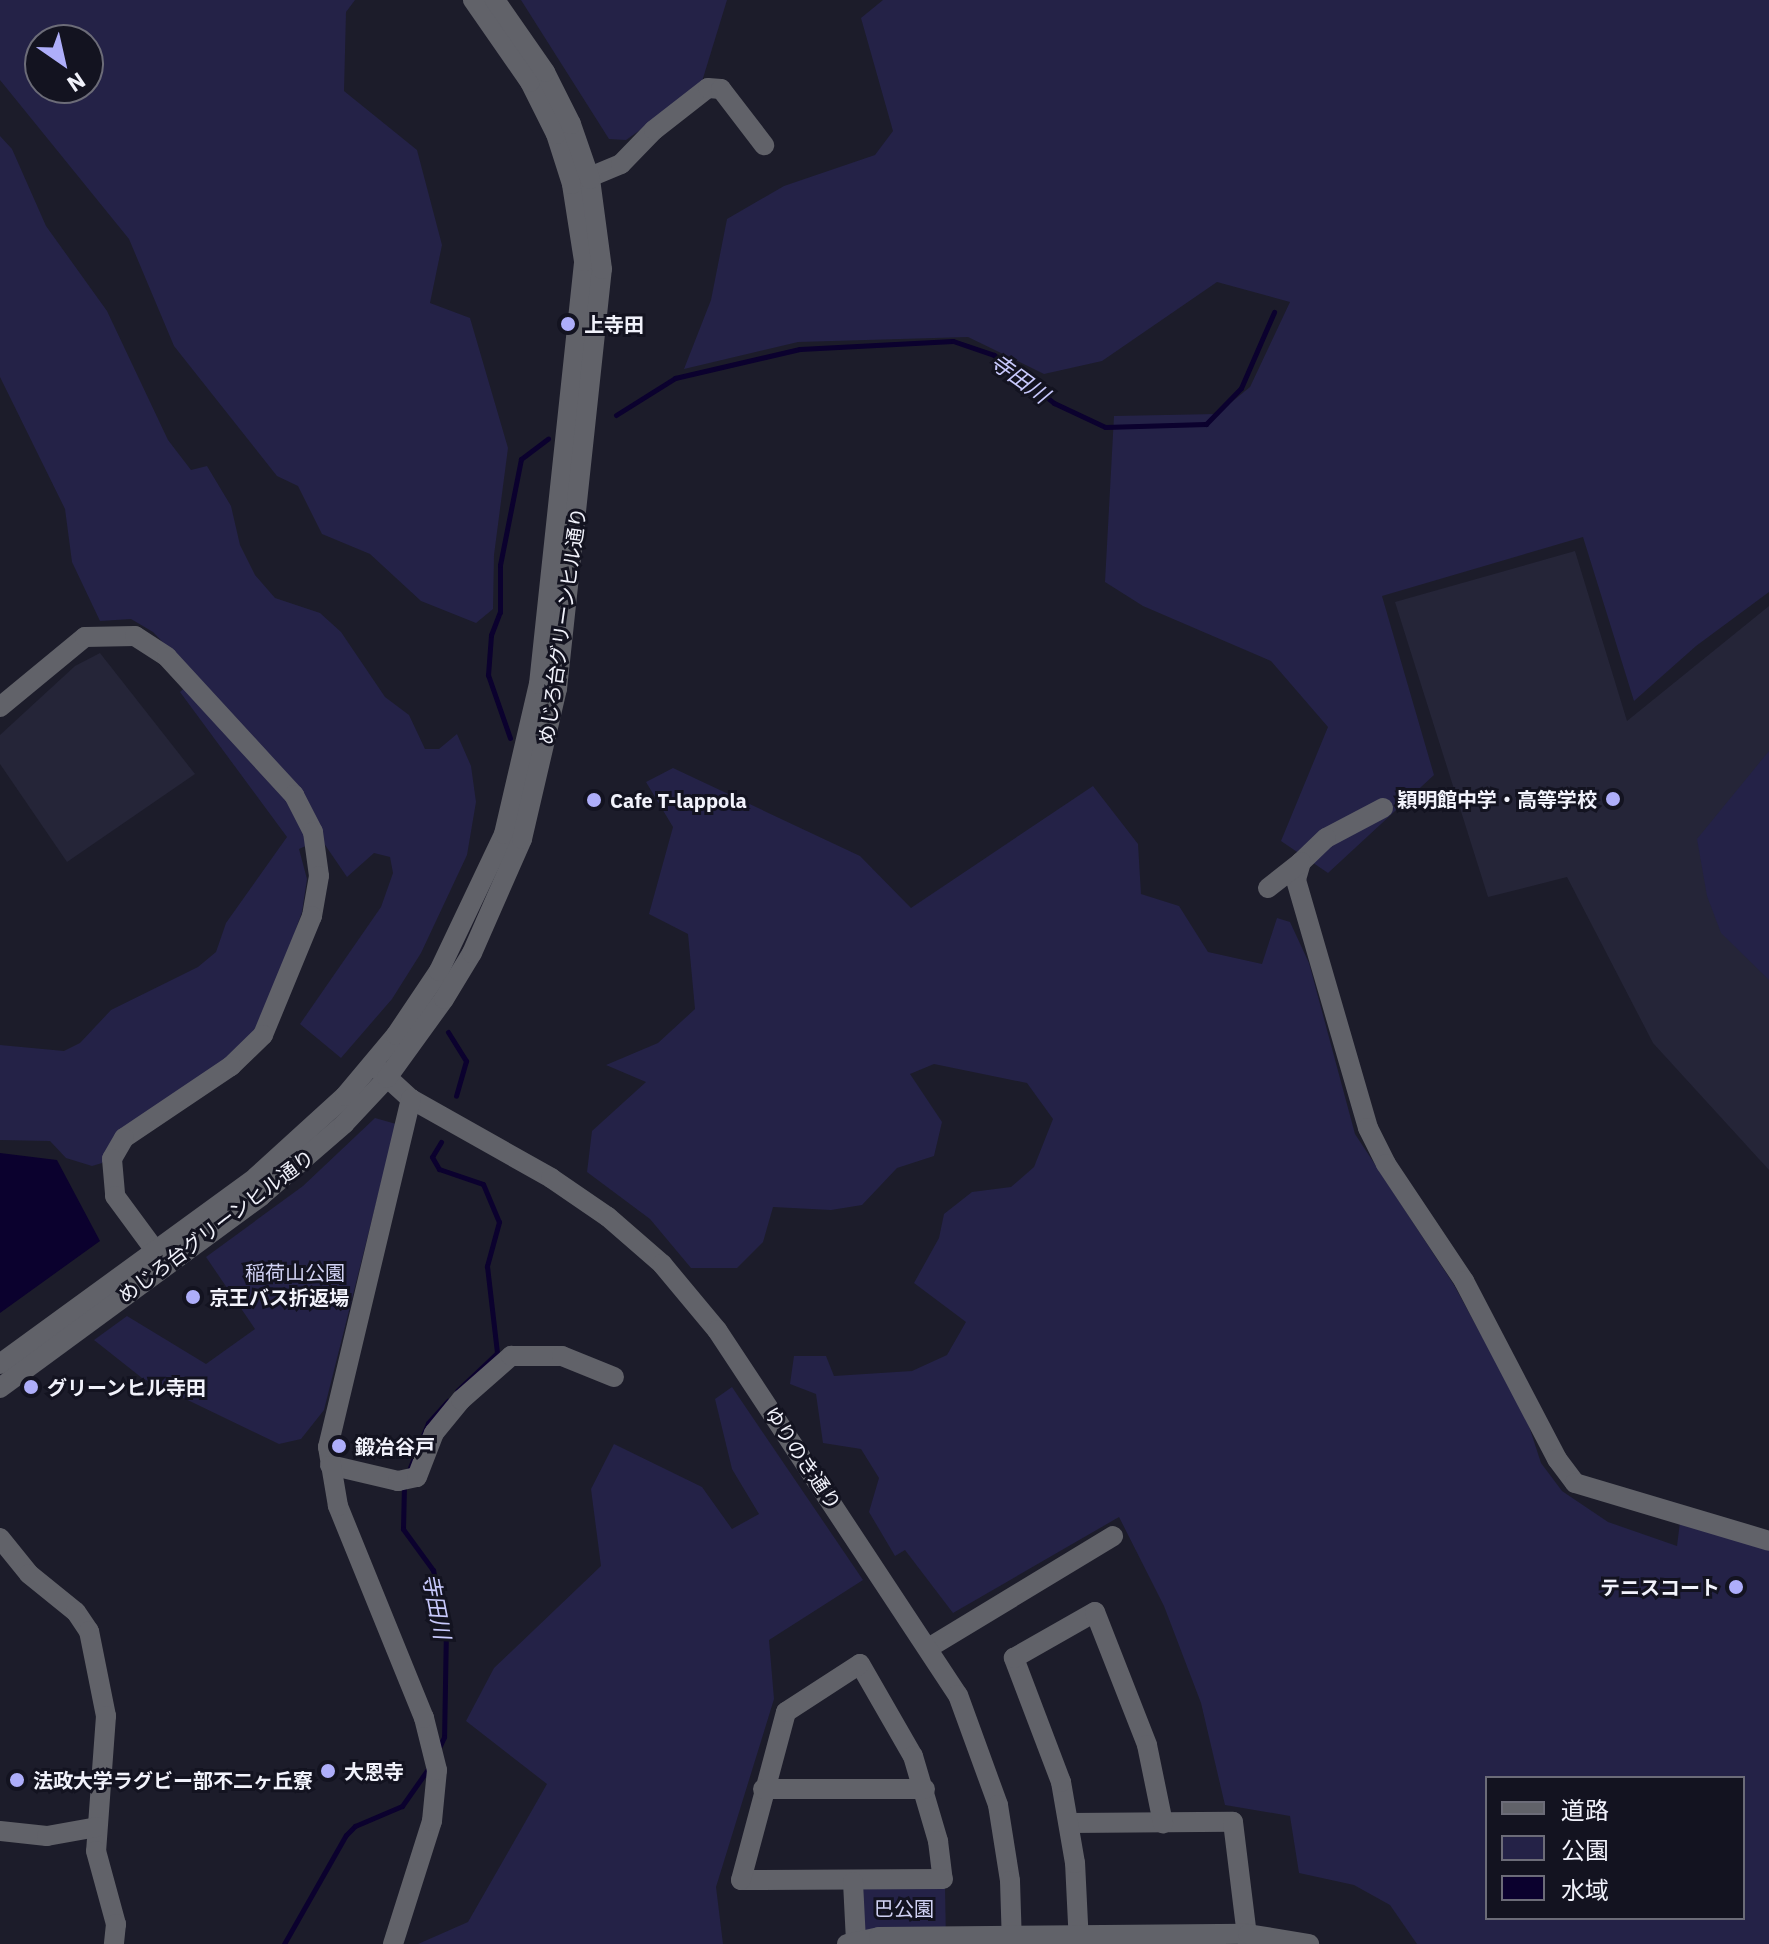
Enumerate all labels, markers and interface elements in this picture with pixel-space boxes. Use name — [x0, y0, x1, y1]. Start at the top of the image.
north arrow — [24, 24, 104, 104]
text: N — [62, 66, 91, 99]
place label: 上寺田 — [584, 312, 644, 336]
marker: 上寺田 — [559, 315, 577, 333]
water label: 寺田川 — [986, 348, 1054, 408]
street label: めじろ台グリーンヒル通り — [533, 505, 591, 747]
place label: 穎明館中学・高等学校 — [1397, 787, 1597, 811]
place label: Cafe T-lappola — [610, 788, 747, 812]
marker: 穎明館中学・高等学校 — [1604, 790, 1622, 808]
marker: Cafe T-lappola — [585, 791, 603, 809]
street label: めじろ台グリーンヒル通り — [113, 1144, 319, 1308]
park label: 稲荷山公園 — [245, 1260, 345, 1284]
place label: 京王バス折返場 — [209, 1285, 349, 1309]
marker: 京王バス折返場 — [184, 1288, 202, 1306]
place label: グリーンヒル寺田 — [47, 1375, 207, 1399]
marker: グリーンヒル寺田 — [22, 1378, 40, 1396]
street label: ゆりのき通り — [760, 1402, 846, 1514]
place label: 鍛冶谷戸 — [355, 1434, 435, 1458]
marker: 鍛冶谷戸 — [330, 1437, 348, 1455]
water label: 寺田川 — [418, 1571, 456, 1641]
place label: テニスコート — [1600, 1575, 1720, 1599]
marker: テニスコート — [1727, 1578, 1745, 1596]
place label: 大恩寺 — [344, 1759, 404, 1783]
marker: 大恩寺 — [319, 1762, 337, 1780]
place label: 法政大学ラグビー部不二ヶ丘寮 — [33, 1768, 313, 1792]
marker: 法政大学ラグビー部不二ヶ丘寮 — [8, 1771, 26, 1789]
legend — [1485, 1776, 1745, 1920]
text: 道路 — [1561, 1794, 1609, 1826]
text: 公園 — [1561, 1834, 1609, 1866]
text: 水域 — [1561, 1874, 1609, 1906]
park label: 巴公園 — [874, 1896, 934, 1920]

